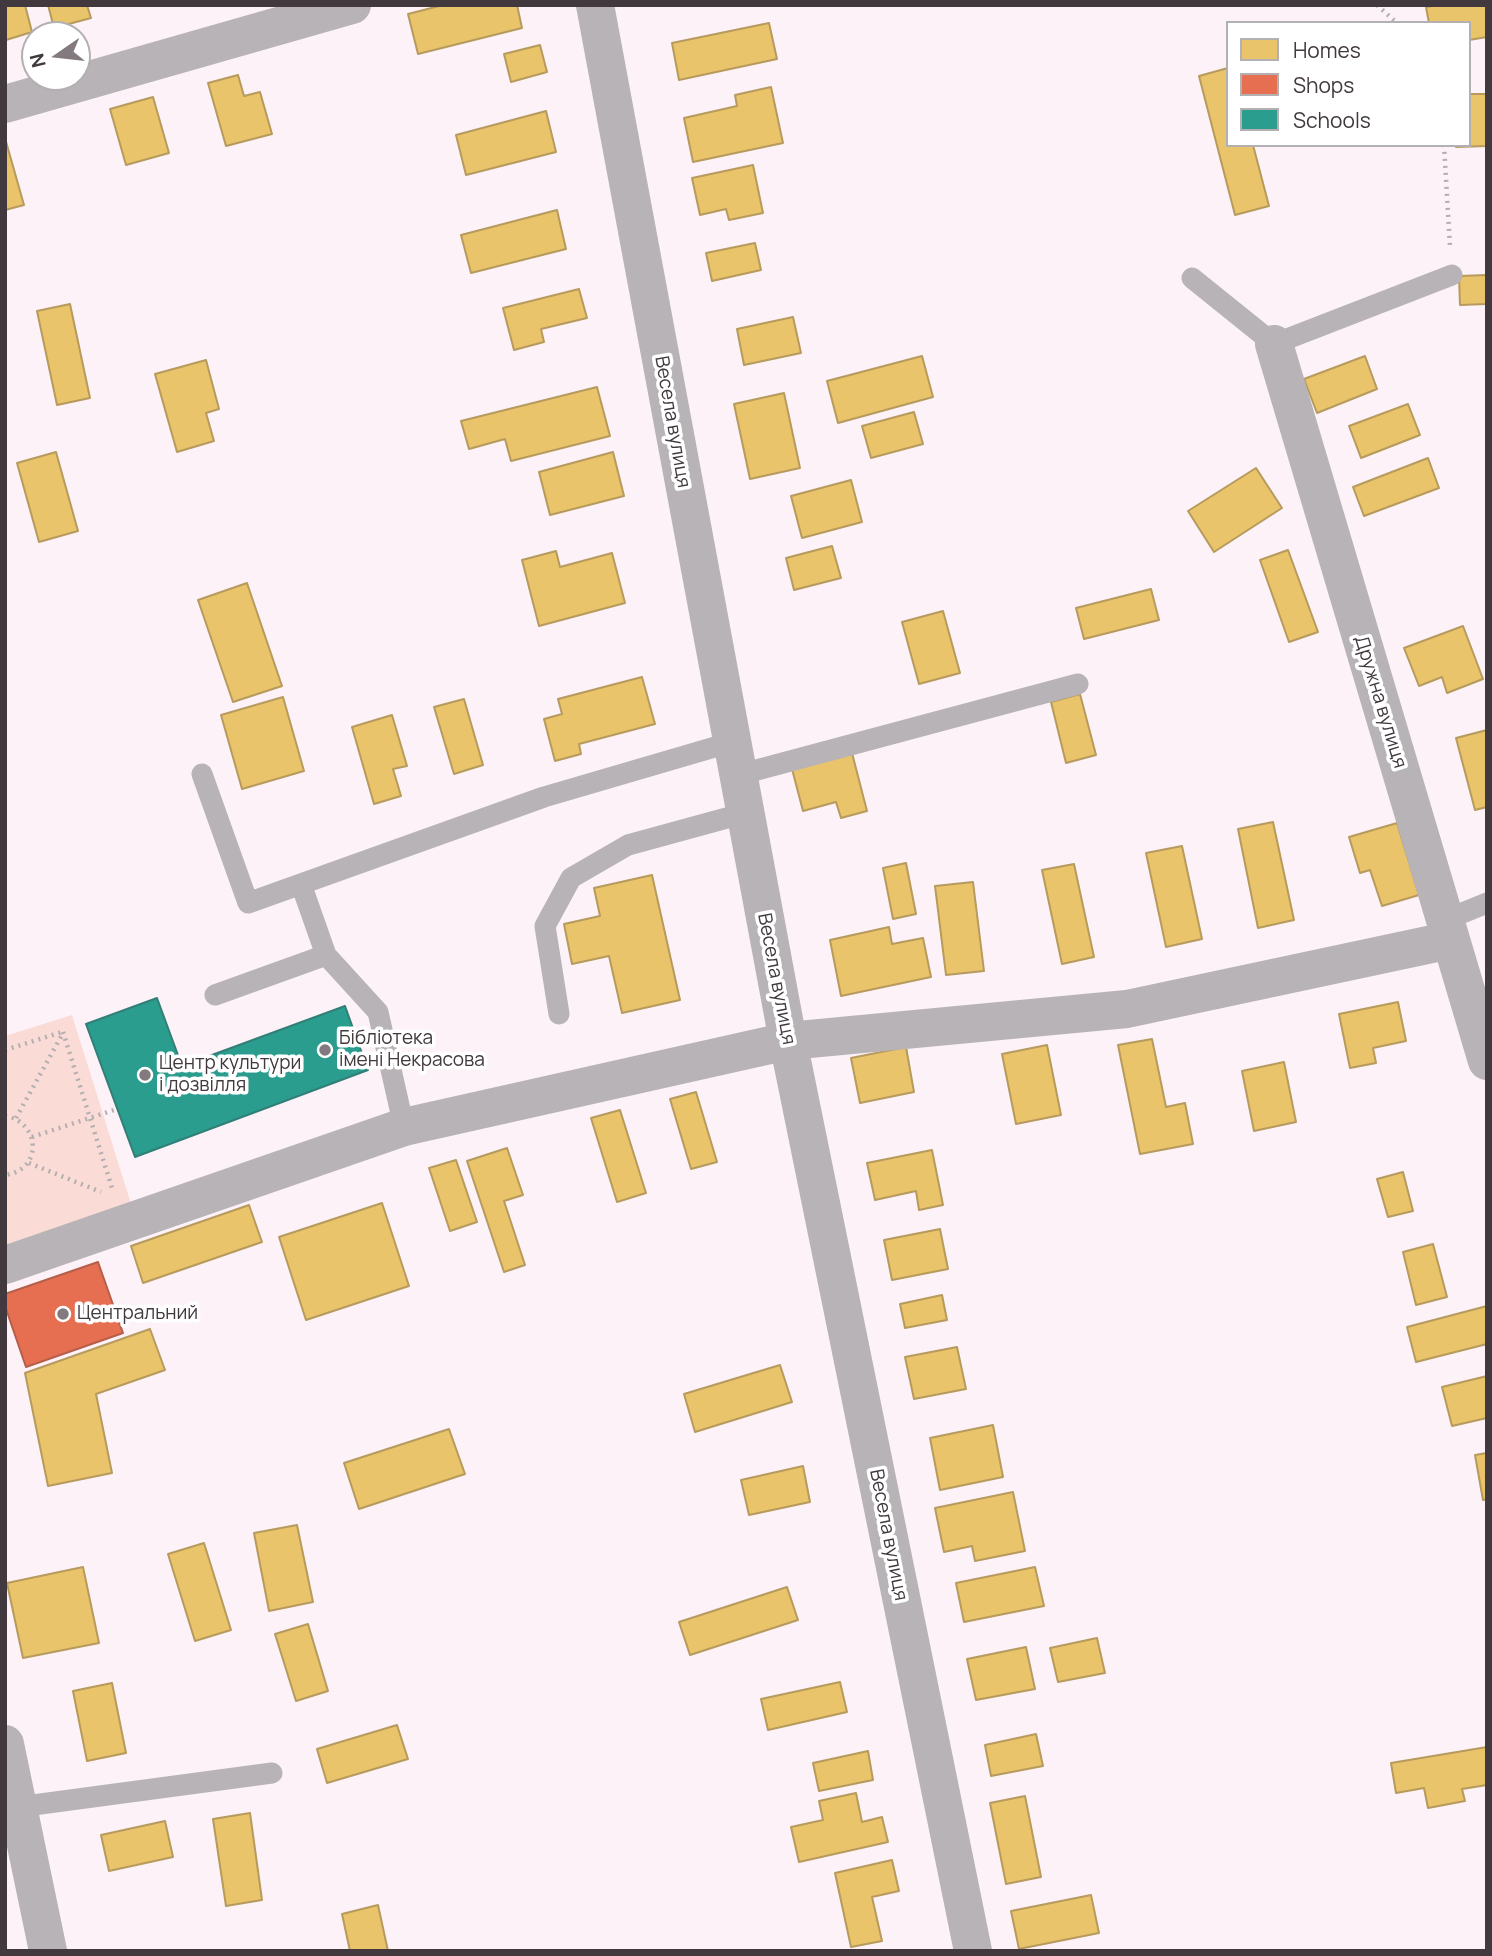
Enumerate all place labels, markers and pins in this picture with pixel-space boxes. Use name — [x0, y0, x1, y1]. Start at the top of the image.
place label: Бібліотека імені Некрасова — [339, 1028, 485, 1072]
marker: Бібліотека імені Некрасова — [317, 1042, 333, 1058]
place label: Центр культури і дозвілля — [159, 1053, 301, 1097]
marker: Центр культури і дозвілля — [137, 1067, 153, 1083]
place label: Центральний — [77, 1303, 198, 1325]
marker: Центральний — [55, 1306, 71, 1322]

